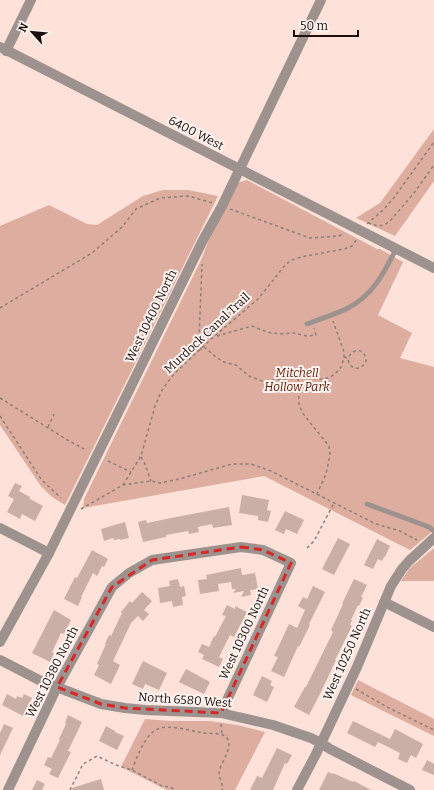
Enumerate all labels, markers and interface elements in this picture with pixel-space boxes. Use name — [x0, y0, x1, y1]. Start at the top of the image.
north arrow — [12, 12, 52, 52]
scale bar — [294, 12, 358, 38]
text: 50 m — [300, 19, 329, 33]
text: N — [16, 21, 31, 34]
street label: 6400 West — [166, 113, 226, 153]
street label: West 10400 North — [123, 267, 180, 364]
street label: Murdock Canal Trail — [161, 289, 253, 376]
park label: Mitchell Hollow Park — [264, 366, 330, 394]
street label: West 10300 North — [216, 584, 272, 682]
street label: West 10250 North — [320, 605, 374, 702]
street label: West 10380 North — [23, 624, 81, 720]
street label: North 6580 West — [138, 690, 233, 710]

